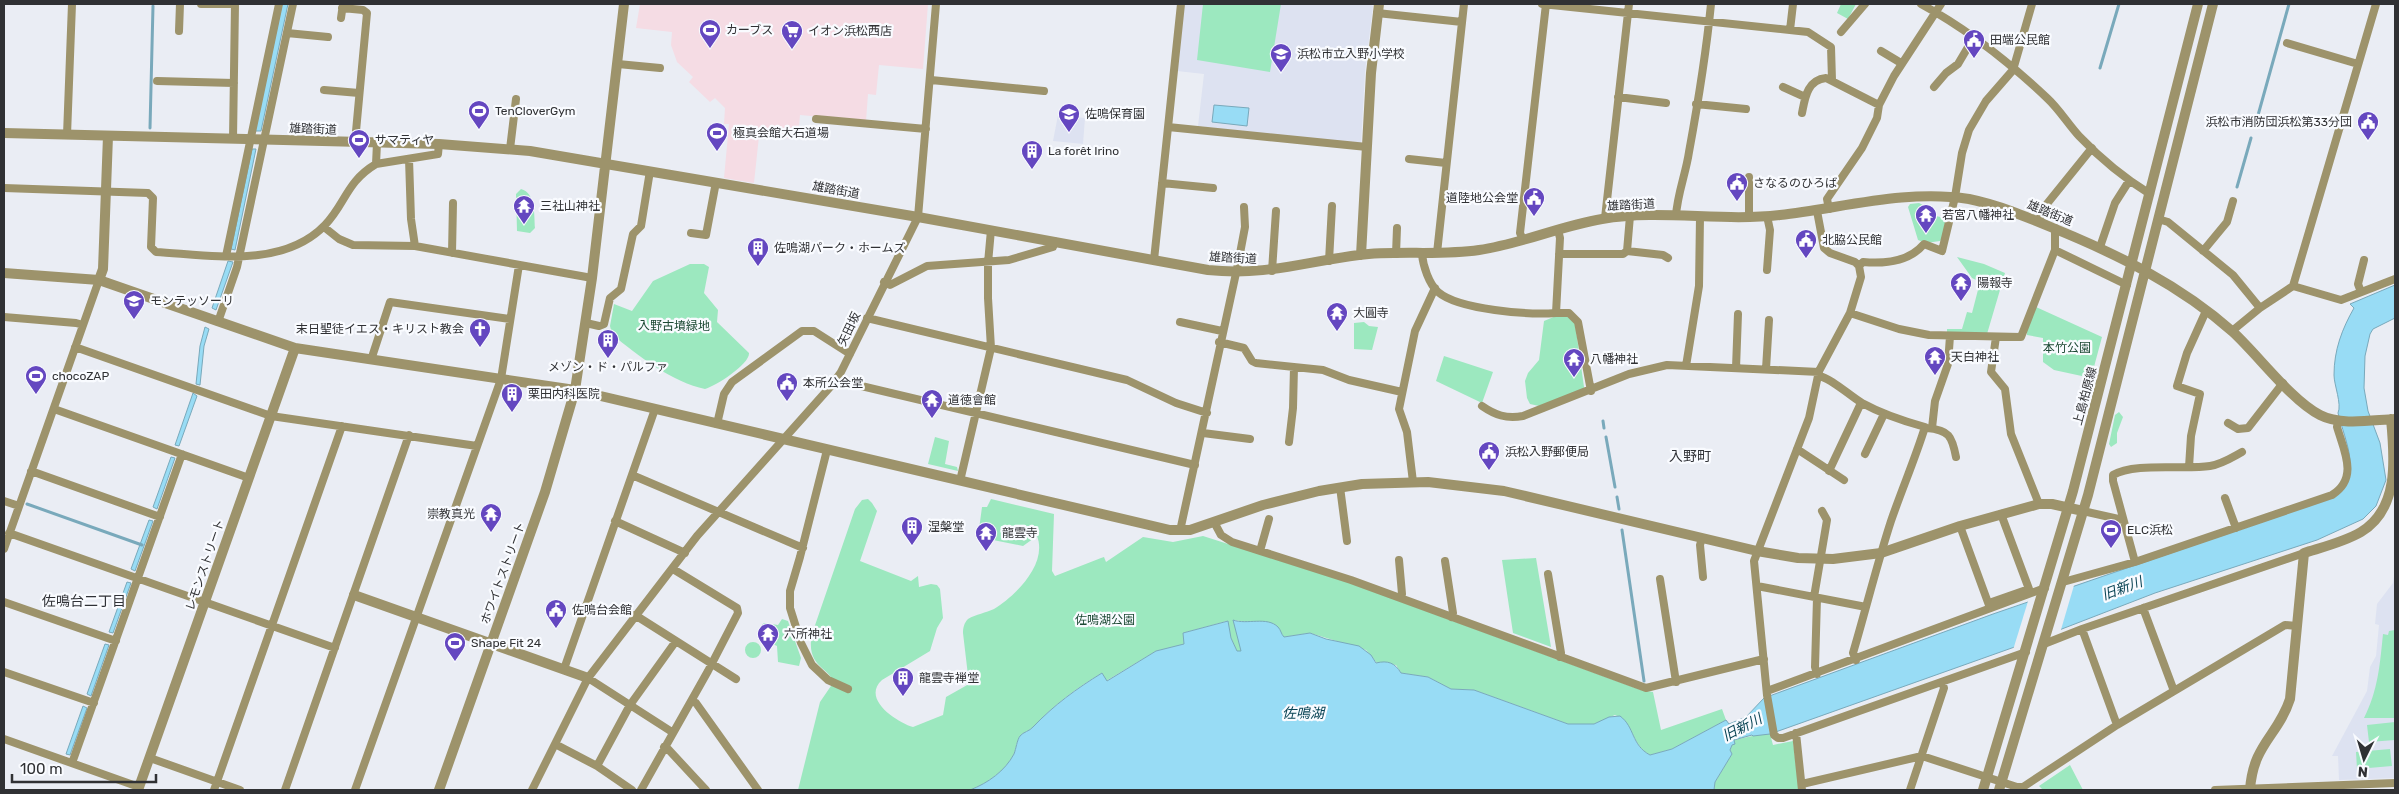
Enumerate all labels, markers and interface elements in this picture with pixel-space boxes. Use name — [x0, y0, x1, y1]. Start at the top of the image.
sports icon: カーブス — [698, 18, 722, 49]
supermarket icon: イオン浜松西店 — [780, 19, 804, 50]
place label: カーブス — [726, 23, 773, 37]
place label: イオン浜松西店 — [808, 24, 892, 38]
public building icon: 田端公民館 — [1962, 28, 1986, 59]
place label: 田端公民館 — [1990, 33, 2050, 47]
school or university icon: 浜松市立入野小学校 — [1269, 42, 1293, 73]
place label: 浜松市立入野小学校 — [1297, 47, 1405, 61]
sports icon: TenCloverGym — [467, 99, 491, 130]
school or university icon: 佐鳴保育園 — [1057, 102, 1081, 133]
place label: TenCloverGym — [495, 104, 576, 118]
place label: 佐鳴保育園 — [1085, 107, 1145, 121]
public building icon: 浜松市消防団浜松第33分団 — [2356, 110, 2380, 141]
place label: 浜松市消防団浜松第33分団 — [2206, 115, 2352, 129]
street label: 雄踏街道 — [289, 121, 337, 137]
sports icon: 極真会館大石道場 — [705, 121, 729, 152]
place label: 極真会館大石道場 — [733, 126, 829, 140]
sports icon: サマティヤ — [347, 128, 371, 159]
place label: サマティヤ — [375, 133, 434, 147]
building icon: La forêt Irino — [1020, 139, 1044, 170]
place label: La forêt Irino — [1048, 144, 1119, 158]
public building icon: さなるのひろば — [1725, 171, 1749, 202]
place label: さなるのひろば — [1753, 176, 1837, 190]
street label: 雄踏街道 — [811, 179, 861, 201]
public building icon: 道陸地公会堂 — [1522, 186, 1546, 217]
place label: 道陸地公会堂 — [1446, 191, 1518, 205]
temple icon: 三社山神社 — [512, 194, 536, 225]
street label: 雄踏街道 — [1607, 197, 1655, 213]
street label: 雄踏街道 — [2025, 198, 2075, 228]
place label: 三社山神社 — [540, 199, 600, 213]
temple icon: 若宮八幡神社 — [1914, 203, 1938, 234]
place label: 若宮八幡神社 — [1942, 208, 2014, 222]
public building icon: 北脇公民館 — [1794, 228, 1818, 259]
place label: 北脇公民館 — [1822, 233, 1882, 247]
building icon: 佐鳴湖パーク・ホームズ — [746, 236, 770, 267]
place label: 佐鳴湖パーク・ホームズ — [774, 241, 905, 255]
street label: 雄踏街道 — [1209, 250, 1257, 266]
temple icon: 陽報寺 — [1949, 271, 1973, 302]
place label: 陽報寺 — [1977, 276, 2013, 290]
school or university icon: モンテッソーリ — [122, 289, 146, 320]
place label: モンテッソーリ — [150, 294, 234, 308]
temple icon: 大圓寺 — [1325, 301, 1349, 332]
place label: 大圓寺 — [1353, 306, 1389, 320]
street label: 矢田坂 — [835, 310, 863, 348]
church icon: 末日聖徒イエス・キリスト教会 — [468, 317, 492, 348]
park label: 入野古墳緑地 — [638, 319, 710, 333]
place label: 末日聖徒イエス・キリスト教会 — [296, 322, 464, 336]
building icon: メゾン・ド・パルファ — [596, 328, 620, 359]
park label: 本竹公園 — [2043, 341, 2091, 355]
temple icon: 天白神社 — [1923, 345, 1947, 376]
temple icon: 八幡神社 — [1562, 347, 1586, 378]
place label: 天白神社 — [1951, 350, 1999, 364]
place label: 八幡神社 — [1590, 352, 1638, 366]
place label: メゾン・ド・パルファ — [548, 360, 668, 374]
sports icon: chocoZAP — [24, 364, 48, 395]
street label: 上島柏原線 — [2070, 365, 2100, 427]
place label: chocoZAP — [52, 369, 109, 383]
public building icon: 本所公会堂 — [775, 371, 799, 402]
place label: 本所公会堂 — [803, 376, 863, 390]
building icon: 栗田内科医院 — [500, 382, 524, 413]
place label: 栗田内科医院 — [528, 387, 600, 401]
temple icon: 道徳會館 — [920, 388, 944, 419]
place label: 道徳會館 — [948, 393, 996, 407]
public building icon: 浜松入野郵便局 — [1477, 440, 1501, 471]
place label: 浜松入野郵便局 — [1505, 445, 1589, 459]
district label: 入野町 — [1669, 448, 1711, 465]
temple icon: 崇教真光 — [479, 502, 503, 533]
place label: 崇教真光 — [427, 507, 475, 521]
building icon: 涅槃堂 — [900, 515, 924, 546]
street label: レモンストリート — [183, 517, 227, 613]
sports icon: ELC浜松 — [2099, 518, 2123, 549]
street label: ホワイトストリート — [478, 520, 528, 626]
place label: 涅槃堂 — [928, 520, 964, 534]
temple icon: 龍雲寺 — [974, 521, 998, 552]
place label: ELC浜松 — [2127, 523, 2173, 537]
place label: 龍雲寺 — [1002, 526, 1038, 540]
water label: 旧新川 — [2100, 573, 2147, 604]
district label: 佐鳴台二丁目 — [42, 593, 126, 610]
public building icon: 佐鳴台会館 — [544, 598, 568, 629]
place label: 佐鳴台会館 — [572, 603, 632, 617]
park label: 佐鳴湖公園 — [1075, 613, 1135, 627]
temple icon: 六所神社 — [756, 622, 780, 653]
place label: 六所神社 — [784, 627, 832, 641]
sports icon: Shape Fit 24 — [443, 631, 467, 662]
place label: Shape Fit 24 — [471, 636, 542, 650]
building icon: 龍雲寺禅堂 — [891, 666, 915, 697]
place label: 龍雲寺禅堂 — [919, 671, 979, 685]
water label: 佐鳴湖 — [1282, 705, 1326, 722]
water label: 旧新川 — [1720, 709, 1767, 745]
north arrow — [2339, 734, 2389, 784]
scale bar — [12, 752, 156, 784]
text: 100 m — [20, 760, 62, 778]
text: N — [2357, 763, 2369, 780]

